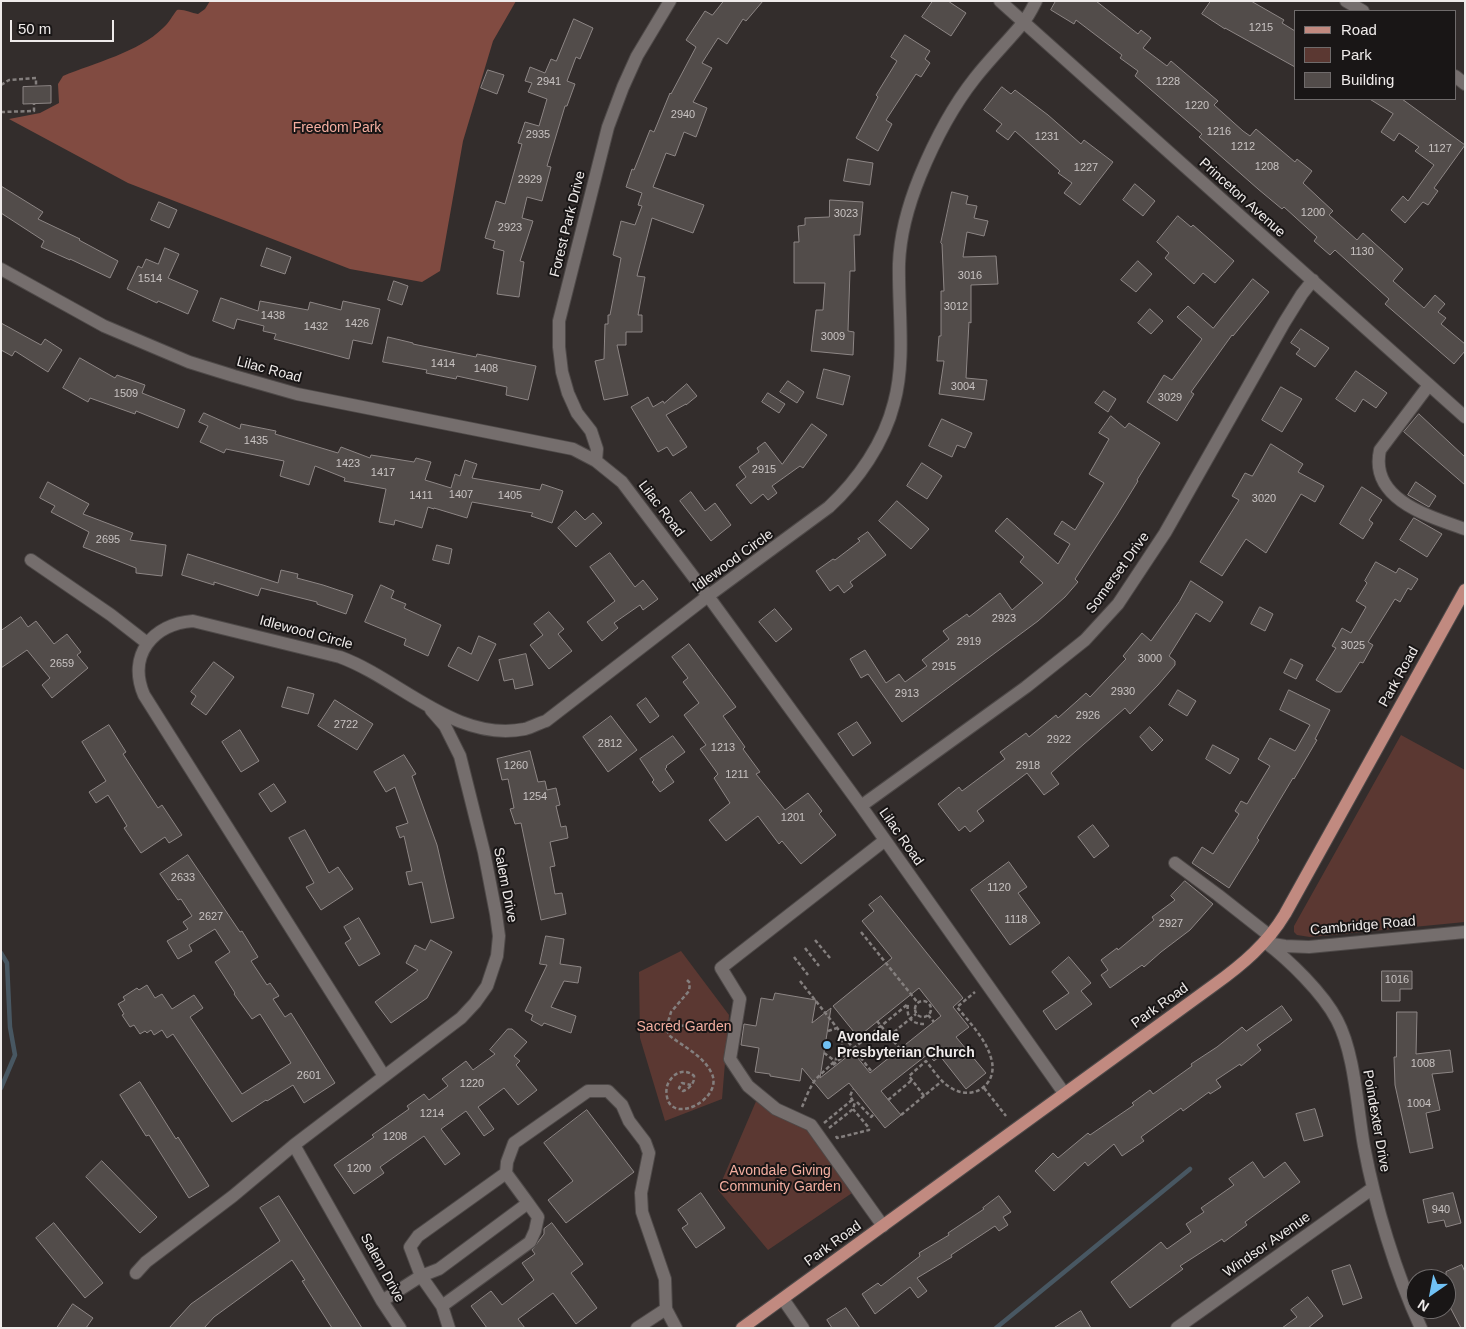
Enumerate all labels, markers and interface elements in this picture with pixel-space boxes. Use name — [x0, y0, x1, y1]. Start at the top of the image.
scale bar — [12, 10, 116, 42]
legend — [1294, 10, 1456, 100]
text: 50 m — [18, 20, 51, 37]
house number: 1215 — [1249, 21, 1273, 35]
text: Road — [1341, 21, 1377, 38]
text: Park — [1341, 46, 1372, 63]
text: Building — [1341, 71, 1394, 88]
house number: 2941 — [537, 75, 561, 89]
house number: 1228 — [1156, 75, 1180, 89]
house number: 1220 — [1185, 99, 1209, 113]
house number: 2940 — [671, 108, 695, 122]
park label: Freedom Park — [293, 120, 381, 136]
house number: 1216 — [1207, 125, 1231, 139]
house number: 2935 — [526, 128, 550, 142]
house number: 1231 — [1035, 130, 1059, 144]
house number: 1212 — [1231, 140, 1255, 154]
house number: 1127 — [1428, 142, 1452, 156]
street label: Princeton Avenue — [1195, 155, 1289, 241]
house number: 1208 — [1255, 160, 1279, 174]
house number: 1227 — [1074, 161, 1098, 175]
street label: Forest Park Drive — [547, 169, 589, 279]
house number: 2929 — [518, 173, 542, 187]
house number: 1200 — [1301, 206, 1325, 220]
house number: 3023 — [834, 207, 858, 221]
house number: 2923 — [498, 221, 522, 235]
house number: 1130 — [1350, 245, 1374, 259]
house number: 3016 — [958, 269, 982, 283]
house number: 1514 — [138, 272, 162, 286]
house number: 3012 — [944, 300, 968, 314]
house number: 1438 — [261, 309, 285, 323]
house number: 1426 — [345, 317, 369, 331]
house number: 1432 — [304, 320, 328, 334]
house number: 3009 — [821, 330, 845, 344]
street label: Lilac Road — [235, 353, 303, 387]
house number: 1414 — [431, 357, 455, 371]
house number: 1408 — [474, 362, 498, 376]
house number: 3004 — [951, 380, 975, 394]
house number: 1509 — [114, 387, 138, 401]
house number: 3029 — [1158, 391, 1182, 405]
house number: 1435 — [244, 434, 268, 448]
house number: 1423 — [336, 457, 360, 471]
house number: 2915 — [752, 463, 776, 477]
house number: 1417 — [371, 466, 395, 480]
street label: Lilac Road — [634, 478, 688, 540]
house number: 1407 — [449, 488, 473, 502]
house number: 1411 — [409, 489, 433, 503]
house number: 1405 — [498, 489, 522, 503]
house number: 3020 — [1252, 492, 1276, 506]
street label: Idlewood Circle — [689, 526, 777, 596]
street label: Somerset Drive — [1083, 529, 1153, 617]
house number: 2695 — [96, 533, 120, 547]
house number: 2923 — [992, 612, 1016, 626]
street label: Idlewood Circle — [258, 613, 354, 653]
house number: 2919 — [957, 635, 981, 649]
house number: 3025 — [1341, 639, 1365, 653]
street label: Park Road — [1376, 644, 1422, 710]
house number: 3000 — [1138, 652, 1162, 666]
house number: 2659 — [50, 657, 74, 671]
house number: 2915 — [932, 660, 956, 674]
house number: 2930 — [1111, 685, 1135, 699]
house number: 2913 — [895, 687, 919, 701]
house number: 2926 — [1076, 709, 1100, 723]
house number: 2722 — [334, 718, 358, 732]
house number: 2922 — [1047, 733, 1071, 747]
house number: 2812 — [598, 737, 622, 751]
house number: 1213 — [711, 741, 735, 755]
house number: 1260 — [504, 759, 528, 773]
house number: 2918 — [1016, 759, 1040, 773]
house number: 1211 — [725, 768, 749, 782]
house number: 1254 — [523, 790, 547, 804]
street label: Lilac Road — [875, 805, 927, 869]
house number: 1201 — [781, 811, 805, 825]
street label: Salem Drive — [489, 846, 521, 924]
house number: 2633 — [171, 871, 195, 885]
house number: 1120 — [987, 881, 1011, 895]
house number: 2627 — [199, 910, 223, 924]
house number: 1118 — [1005, 913, 1027, 927]
street label: Cambridge Road — [1310, 913, 1416, 939]
house number: 2927 — [1159, 917, 1183, 931]
house number: 1016 — [1385, 973, 1409, 987]
street label: Park Road — [1128, 980, 1192, 1032]
park label: Sacred Garden — [637, 1019, 731, 1035]
place label: Avondale Presbyterian Church — [837, 1029, 975, 1062]
marker: Avondale Presbyterian Church — [821, 1039, 833, 1051]
house number: 1008 — [1411, 1057, 1435, 1071]
house number: 2601 — [297, 1069, 321, 1083]
street label: Poindexter Drive — [1359, 1069, 1393, 1173]
house number: 1220 — [460, 1077, 484, 1091]
house number: 1004 — [1407, 1097, 1431, 1111]
house number: 1214 — [420, 1107, 444, 1121]
house number: 1208 — [383, 1130, 407, 1144]
house number: 1200 — [347, 1162, 371, 1176]
park label: Avondale Giving Community Garden — [719, 1163, 841, 1196]
house number: 940 — [1432, 1203, 1450, 1217]
street label: Windsor Avenue — [1220, 1209, 1314, 1281]
street label: Park Road — [801, 1218, 865, 1270]
street label: Salem Drive — [356, 1231, 408, 1305]
north arrow — [1406, 1269, 1456, 1319]
text: N — [1415, 1296, 1432, 1315]

